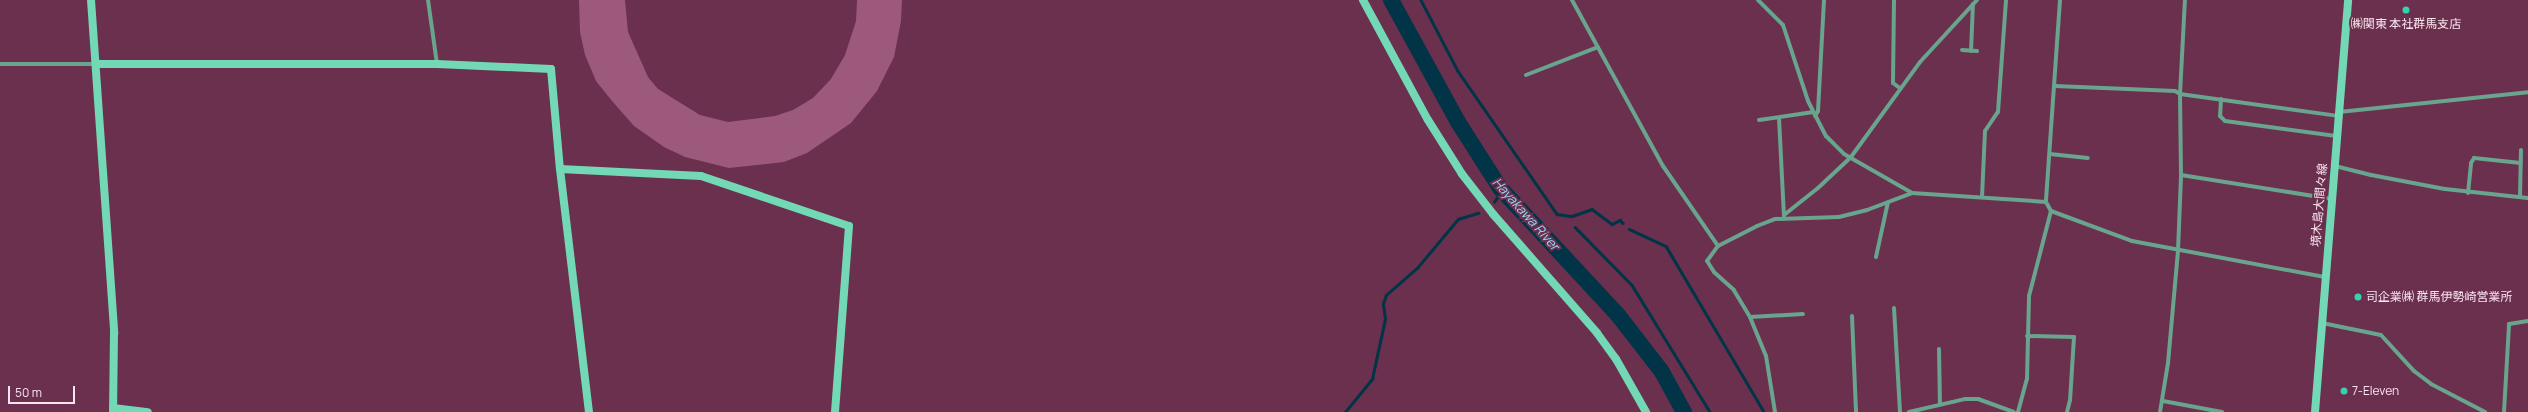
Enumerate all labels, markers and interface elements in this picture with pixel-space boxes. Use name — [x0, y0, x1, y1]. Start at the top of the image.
marker: ㈱関東 本社群馬支店 — [2401, 5, 2411, 15]
place label: ㈱関東 本社群馬支店 — [2351, 17, 2461, 31]
street label: 境木島大間々線 — [2308, 163, 2330, 247]
water label: Hayakawa River — [1489, 175, 1563, 253]
place label: 司企業㈱ 群馬伊勢崎営業所 — [2366, 290, 2512, 304]
marker: 司企業㈱ 群馬伊勢崎営業所 — [2353, 292, 2363, 302]
scale bar — [10, 378, 77, 404]
text: 50 m — [15, 384, 42, 401]
place label: 7-Eleven — [2352, 384, 2399, 398]
marker: 7-Eleven — [2339, 386, 2349, 396]

